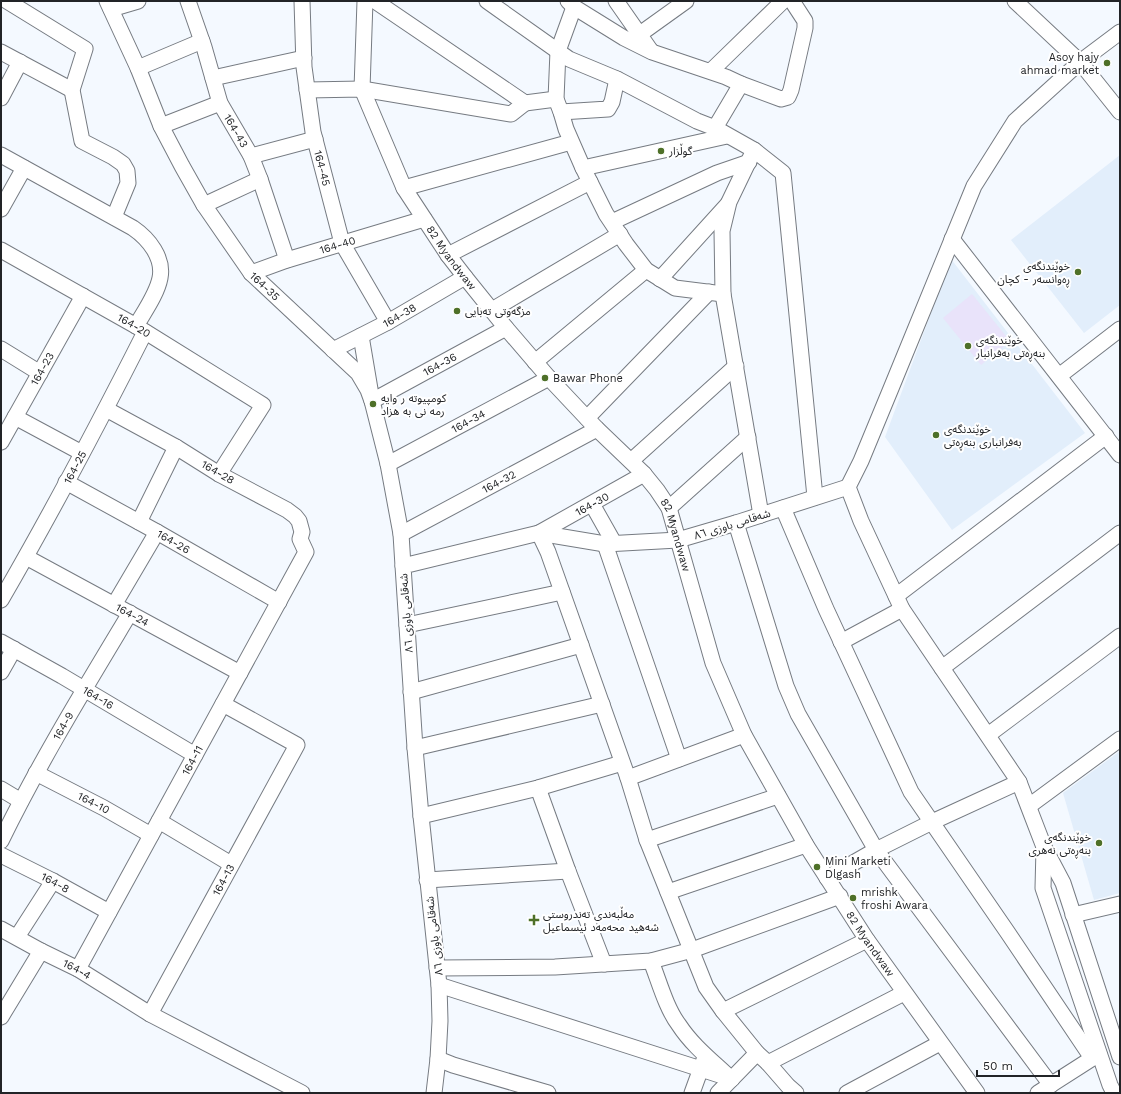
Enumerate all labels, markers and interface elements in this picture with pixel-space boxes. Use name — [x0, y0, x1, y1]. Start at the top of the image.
place label: Asoy hajy ahmad market — [1021, 51, 1099, 77]
marker: Asoy hajy ahmad market — [1102, 58, 1112, 68]
street label: 164-43 — [221, 112, 251, 150]
place label: گوڵزار — [668, 143, 693, 158]
marker: گوڵزار — [656, 146, 666, 156]
street label: 164-45 — [311, 149, 333, 188]
street label: 82 Myandwaw — [424, 223, 479, 293]
street label: 164-40 — [318, 234, 357, 257]
place label: خوێندنگەی ڕەوانسەر - کچان — [997, 260, 1071, 288]
marker: خوێندنگەی ڕەوانسەر - کچان — [1073, 267, 1083, 277]
street label: 164-35 — [247, 269, 282, 304]
street label: 164-38 — [381, 301, 419, 330]
place label: مزگەوتی تەبایی — [465, 305, 531, 318]
marker: مزگەوتی تەبایی — [452, 306, 462, 316]
street label: 164-20 — [115, 311, 153, 341]
place label: خوێندنگەی بنەڕەتی بەفرانبار — [975, 334, 1045, 362]
marker: خوێندنگەی بنەڕەتی بەفرانبار — [963, 341, 973, 351]
street label: 164-23 — [28, 350, 57, 388]
street label: 164-36 — [421, 350, 459, 379]
place label: Bawar Phone — [553, 372, 623, 385]
marker: Bawar Phone — [540, 373, 550, 383]
place label: کومپیوته ر وایه رمه نی به هزاد — [381, 392, 447, 418]
marker: کومپیوته ر وایه رمه نی به هزاد — [368, 399, 378, 409]
street label: 164-34 — [449, 407, 488, 436]
place label: خوێندنگەی بەفرانباری بنەڕەتی — [944, 423, 1022, 451]
marker: خوێندنگەی بەفرانباری بنەڕەتی — [931, 430, 941, 440]
street label: 164-25 — [61, 449, 89, 486]
street label: 164-28 — [199, 458, 237, 487]
street label: 164-32 — [480, 468, 518, 496]
street label: 164-30 — [573, 490, 611, 519]
street label: 82 Myandwaw — [657, 496, 693, 573]
street label: شەقامی باوزی ٨٦ — [692, 507, 772, 542]
street label: 164-26 — [155, 527, 192, 557]
street label: شەقامی باوزی ٨٦ — [397, 572, 416, 653]
street label: 164-24 — [113, 601, 151, 629]
street label: 164-16 — [80, 684, 116, 712]
street label: 164-9 — [50, 709, 77, 742]
street label: 164-11 — [179, 743, 206, 777]
street label: 164-10 — [75, 790, 112, 817]
place label: خوێندنگەی بنەڕەتی نەهری — [1028, 831, 1092, 859]
marker: خوێندنگەی بنەڕەتی نەهری — [1094, 838, 1104, 848]
place label: Mini Marketi Dlgash — [825, 855, 891, 881]
street label: 164-13 — [210, 862, 238, 898]
marker: Mini Marketi Dlgash — [812, 862, 822, 872]
street label: 164-8 — [39, 870, 72, 896]
place label: mrishk froshi Awara — [861, 886, 928, 912]
marker: mrishk froshi Awara — [848, 893, 858, 903]
street label: شەقامی باوزی ٨٦ — [423, 895, 446, 976]
place label: مەڵبەندی تەندروستی شەهید محەمەد ئیسماعیل — [543, 906, 659, 934]
street label: 82 Myandwaw — [843, 909, 897, 979]
marker: مەڵبەندی تەندروستی شەهید محەمەد ئیسماعیل — [528, 914, 540, 926]
street label: 164-4 — [61, 957, 93, 983]
scale bar — [977, 1052, 1059, 1078]
text: 50 m — [983, 1059, 1013, 1073]

